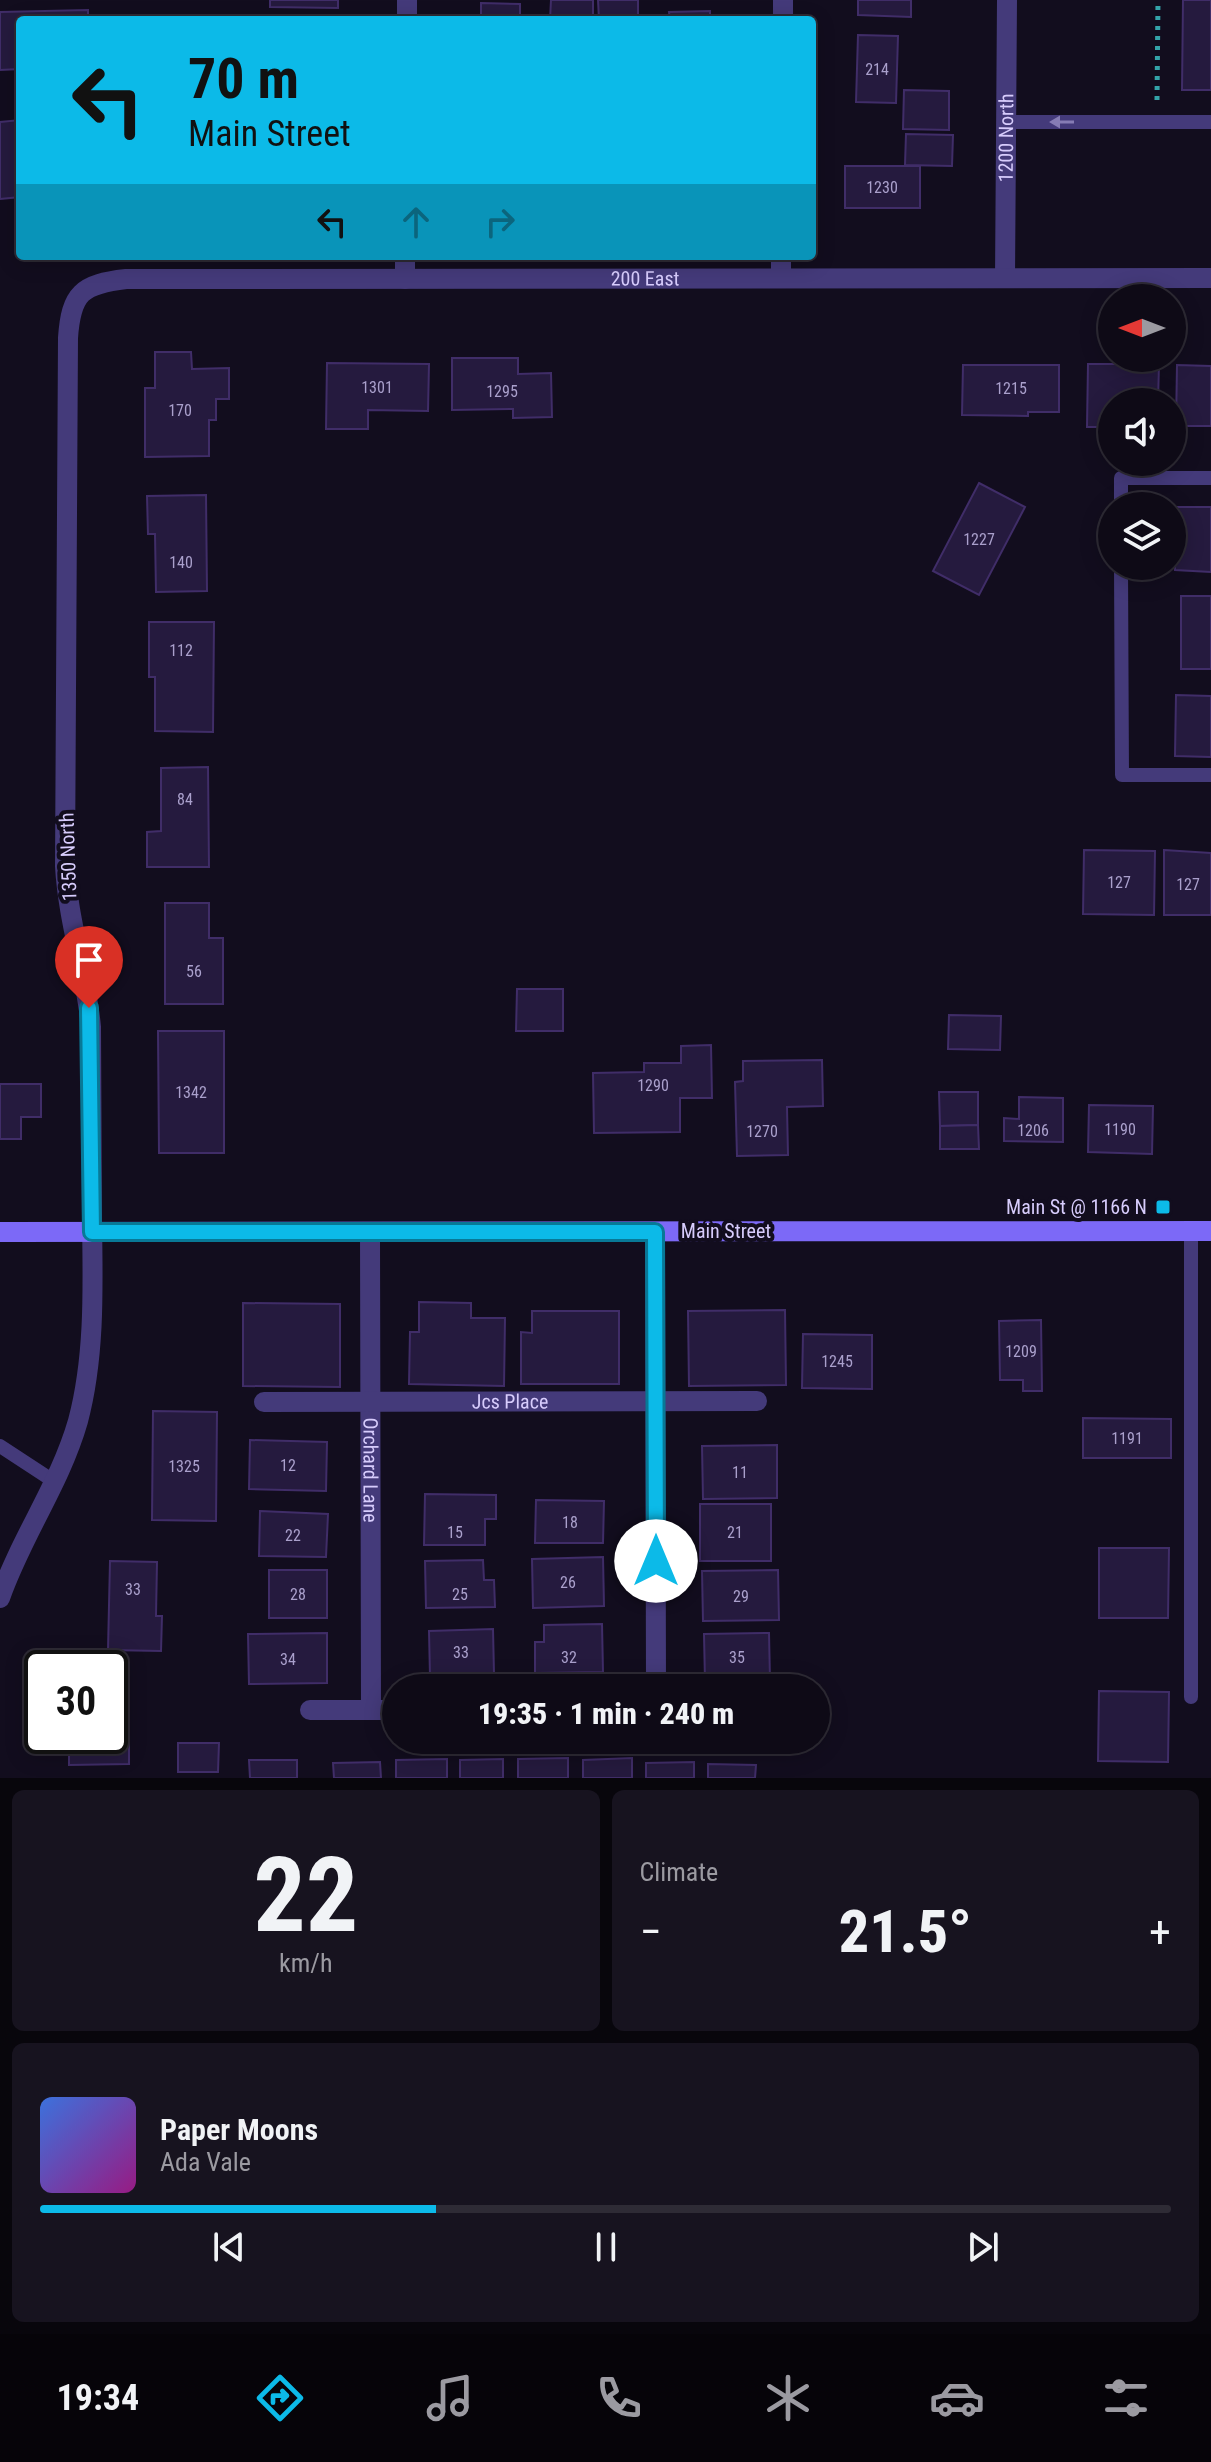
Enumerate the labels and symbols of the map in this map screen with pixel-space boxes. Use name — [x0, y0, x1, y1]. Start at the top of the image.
house number: 214 — [865, 60, 889, 79]
street label: 1200 North — [994, 94, 1018, 182]
one-way arrow — [1049, 116, 1074, 128]
house number: 1230 — [866, 178, 898, 197]
street label: 200 East — [611, 266, 680, 291]
north arrow — [1098, 284, 1186, 372]
house number: 1301 — [361, 378, 393, 397]
house number: 1215 — [995, 379, 1027, 398]
house number: 1295 — [486, 382, 518, 401]
house number: 170 — [168, 401, 192, 420]
house number: 1227 — [963, 530, 995, 549]
house number: 140 — [169, 553, 193, 572]
house number: 112 — [169, 641, 193, 660]
house number: 84 — [177, 790, 193, 809]
street label: 1350 North — [54, 812, 82, 902]
house number: 127 — [1107, 873, 1131, 892]
house number: 127 — [1176, 875, 1200, 894]
pin — [55, 926, 123, 1008]
house number: 56 — [186, 962, 202, 981]
house number: 1290 — [637, 1076, 669, 1095]
house number: 1342 — [175, 1083, 207, 1102]
house number: 1190 — [1104, 1120, 1136, 1139]
house number: 1206 — [1017, 1121, 1049, 1140]
house number: 1270 — [746, 1122, 778, 1141]
place label: Main St @ 1166 N — [1006, 1195, 1147, 1219]
marker: Main St @ 1166 N — [1154, 1198, 1172, 1216]
street label: Main Street — [681, 1219, 771, 1243]
house number: 1209 — [1005, 1342, 1037, 1361]
house number: 1245 — [821, 1352, 853, 1371]
street label: Jcs Place — [472, 1389, 548, 1414]
street label: Orchard Lane — [358, 1417, 383, 1523]
house number: 1191 — [1111, 1429, 1143, 1448]
house number: 12 — [280, 1456, 296, 1475]
house number: 1325 — [168, 1457, 200, 1476]
house number: 11 — [732, 1463, 748, 1482]
house number: 18 — [562, 1513, 578, 1532]
position arrow — [614, 1519, 698, 1603]
house number: 15 — [447, 1523, 463, 1542]
house number: 21 — [727, 1523, 743, 1542]
house number: 22 — [285, 1526, 301, 1545]
house number: 26 — [560, 1573, 576, 1592]
house number: 33 — [125, 1580, 141, 1599]
house number: 28 — [290, 1585, 306, 1604]
house number: 25 — [452, 1585, 468, 1604]
house number: 29 — [733, 1587, 749, 1606]
house number: 33 — [453, 1643, 469, 1662]
house number: 32 — [561, 1648, 577, 1667]
house number: 35 — [729, 1648, 745, 1667]
speed limit sign: 30 — [24, 1650, 128, 1754]
house number: 34 — [280, 1650, 296, 1669]

